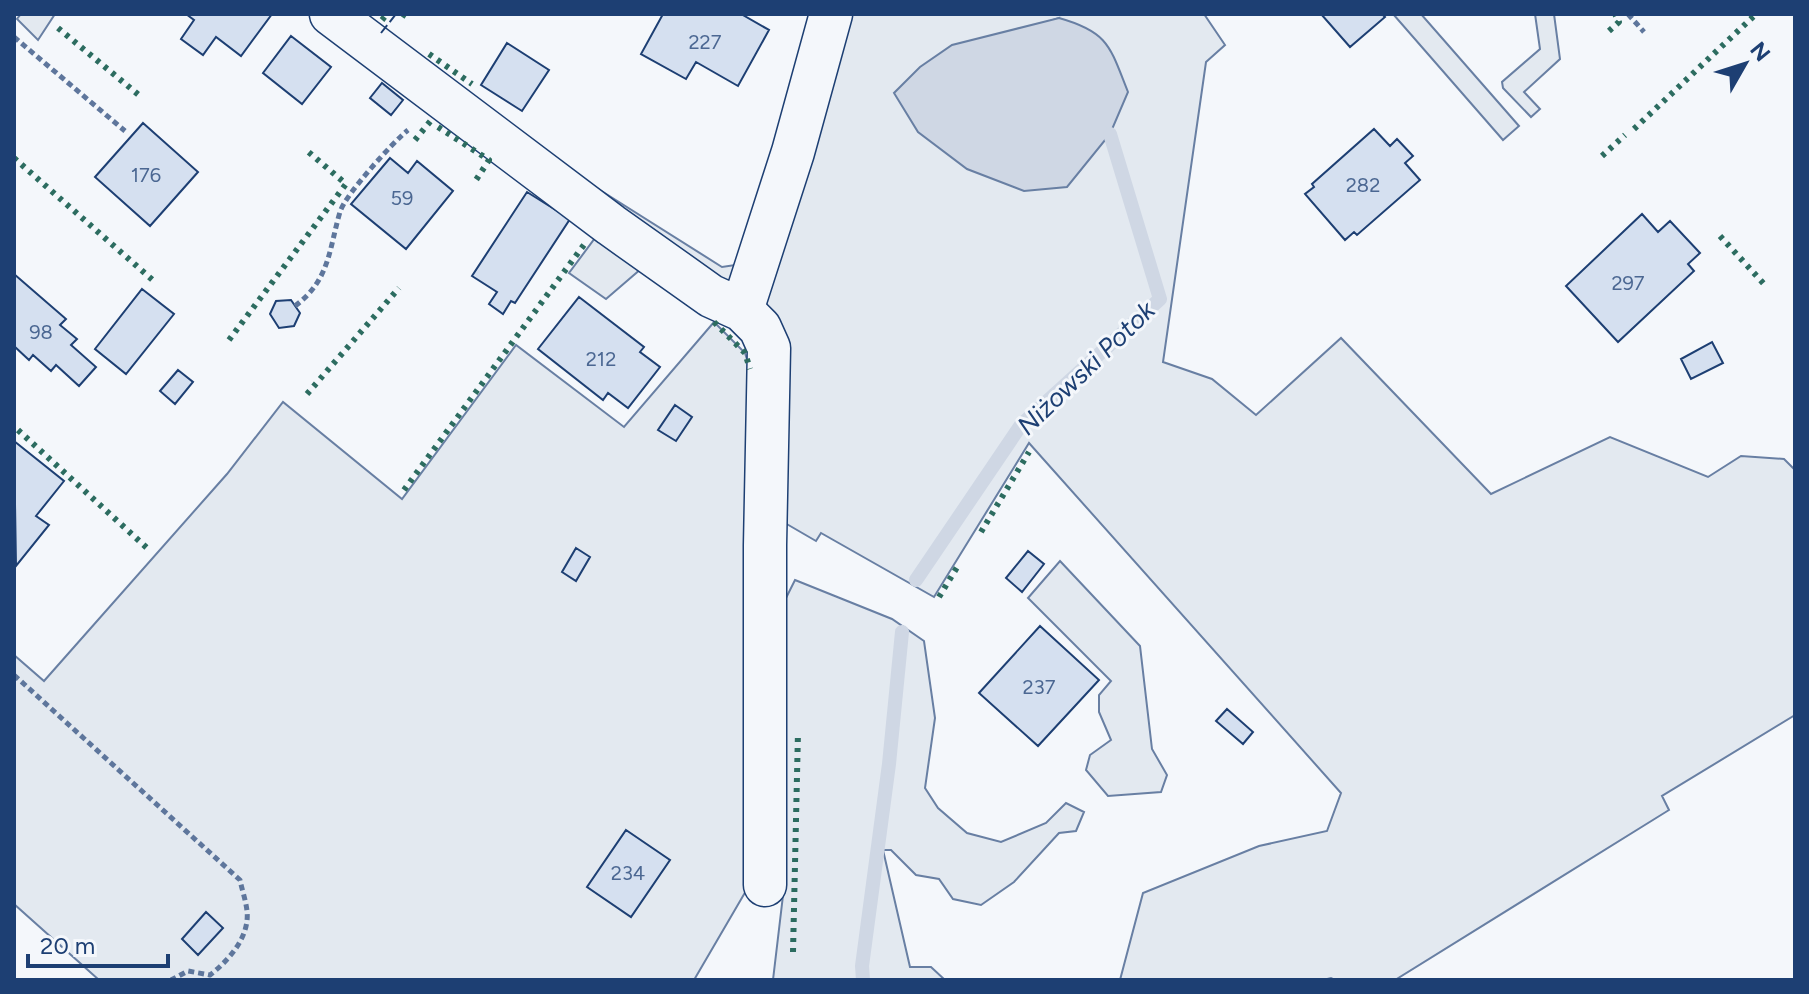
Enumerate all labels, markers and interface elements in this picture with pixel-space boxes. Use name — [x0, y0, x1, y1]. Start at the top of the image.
north arrow — [1705, 24, 1785, 104]
house number: 227 — [688, 30, 722, 54]
text: N — [1744, 37, 1776, 67]
house number: 176 — [131, 163, 161, 187]
house number: 282 — [1346, 173, 1380, 197]
house number: 59 — [391, 186, 413, 210]
house number: 297 — [1611, 271, 1645, 295]
water label: Niżowski Potok — [1010, 293, 1163, 442]
house number: 98 — [29, 320, 53, 344]
house number: 212 — [586, 347, 616, 371]
house number: 237 — [1023, 675, 1056, 699]
house number: 234 — [611, 861, 645, 885]
scale bar — [28, 918, 168, 968]
text: 20 m — [40, 931, 95, 960]

